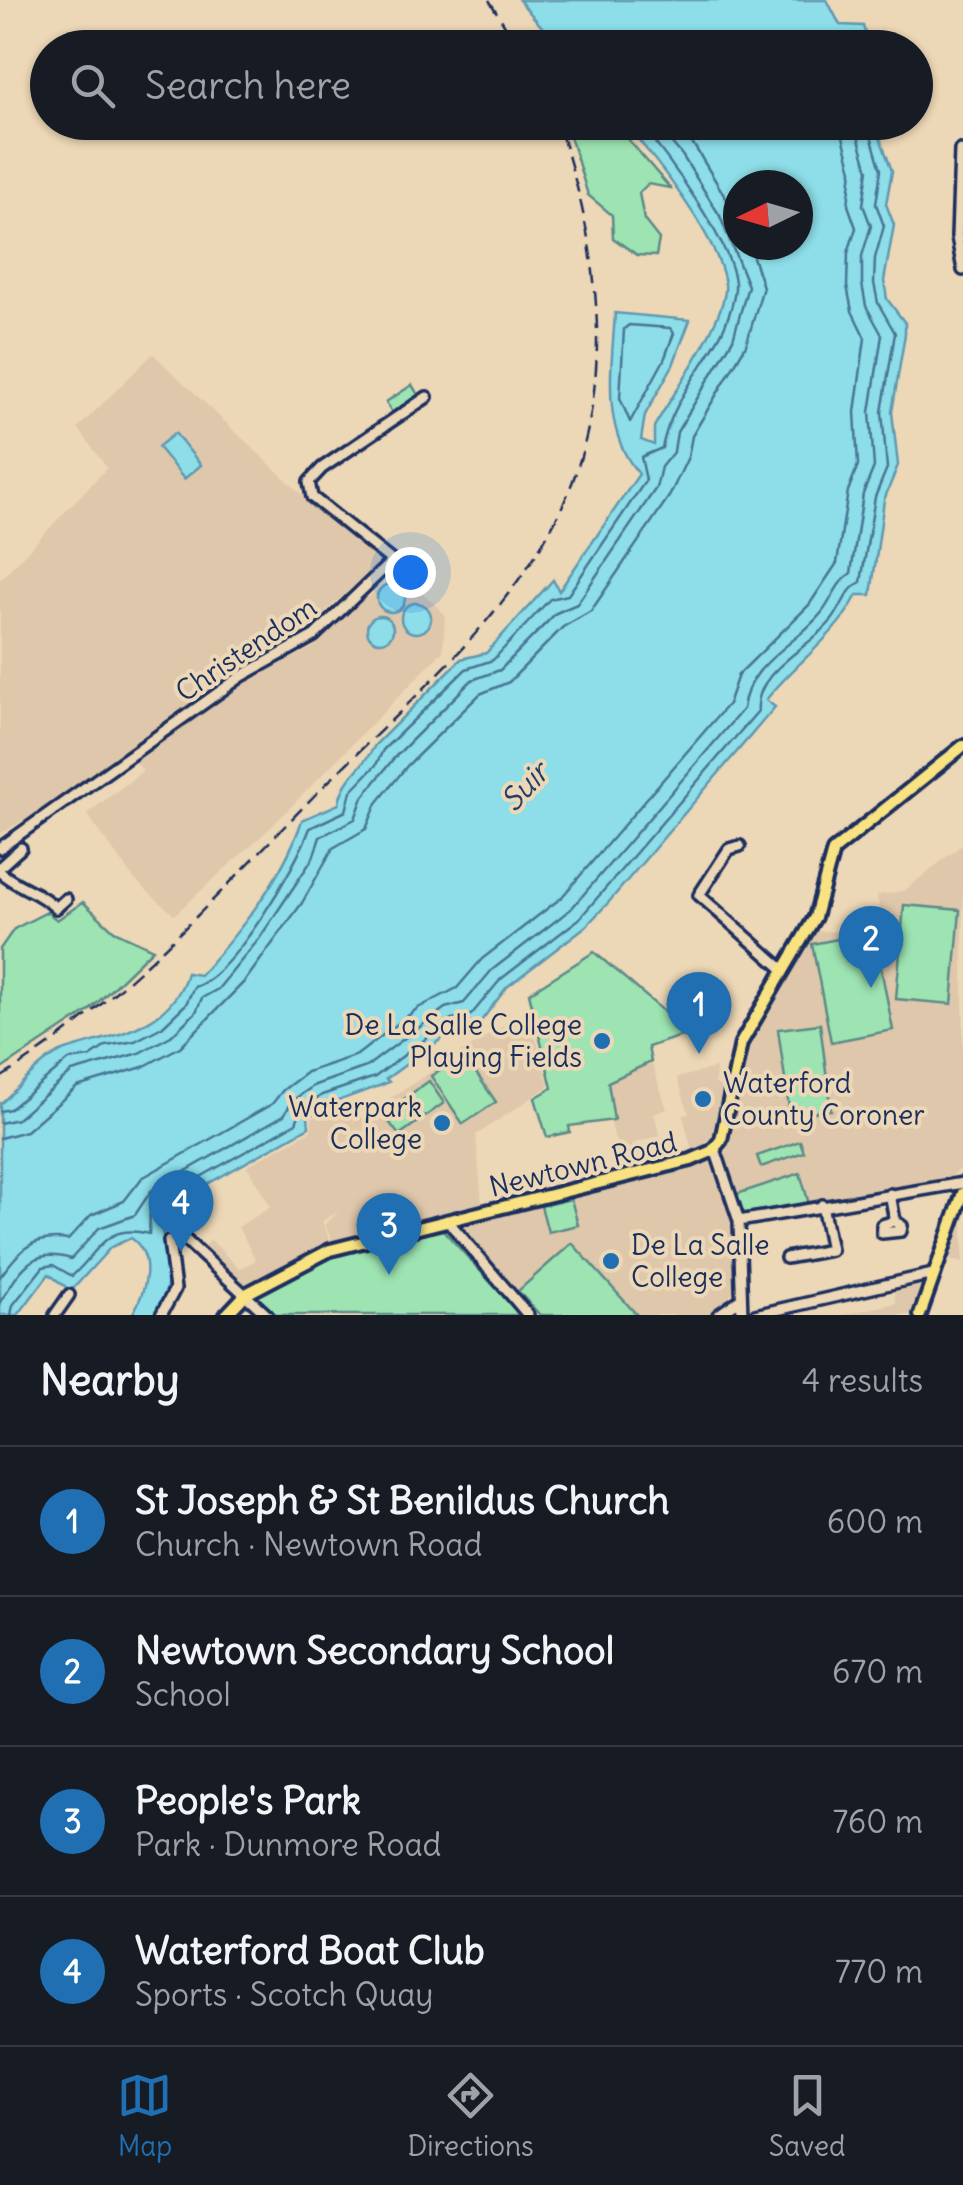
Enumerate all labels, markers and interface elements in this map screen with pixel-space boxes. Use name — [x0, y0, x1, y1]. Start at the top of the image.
search box — [30, 30, 933, 140]
icon: search — [65, 58, 120, 113]
text: Search here — [145, 62, 351, 109]
north arrow — [723, 170, 813, 260]
your location — [385, 547, 436, 598]
street label: Christendom — [169, 589, 323, 709]
water label: Suir — [492, 751, 559, 819]
pin: 2 — [838, 906, 904, 988]
pin: 1 — [666, 972, 732, 1054]
place label: De La Salle College Playing Fields — [345, 1007, 582, 1075]
marker: De La Salle College Playing Fields — [591, 1030, 613, 1052]
place label: Waterford County Coroner — [723, 1065, 925, 1133]
marker: Waterford County Coroner — [692, 1088, 714, 1110]
place label: Waterpark College — [288, 1089, 422, 1157]
marker: Waterpark College — [431, 1112, 453, 1134]
street label: Newtown Road — [486, 1123, 680, 1205]
pin: 4 — [148, 1170, 214, 1252]
pin: 3 — [356, 1192, 422, 1275]
place label: De La Salle College — [631, 1227, 770, 1295]
marker: De La Salle College — [600, 1250, 622, 1272]
text: Nearby — [40, 1354, 179, 1406]
text: 4 results — [802, 1360, 923, 1401]
text: St Joseph & St Benildus Church — [135, 1477, 669, 1524]
text: 1 — [66, 1501, 79, 1542]
text: 600 m — [827, 1501, 923, 1542]
text: Church · Newtown Road — [135, 1524, 482, 1565]
text: Newtown Secondary School — [135, 1627, 614, 1674]
text: 2 — [64, 1651, 81, 1692]
text: 670 m — [832, 1651, 923, 1692]
text: School — [135, 1674, 231, 1715]
text: People's Park — [135, 1777, 361, 1824]
text: 3 — [63, 1801, 82, 1842]
text: 760 m — [833, 1801, 923, 1842]
text: Park · Dunmore Road — [135, 1824, 441, 1865]
text: Waterford Boat Club — [135, 1927, 485, 1974]
text: 4 — [63, 1951, 82, 1992]
text: 770 m — [835, 1951, 923, 1992]
text: Sports · Scotch Quay — [135, 1974, 433, 2015]
tab: Map — [117, 2068, 172, 2164]
tab: Directions — [407, 2068, 534, 2164]
tab: Saved — [769, 2068, 846, 2164]

